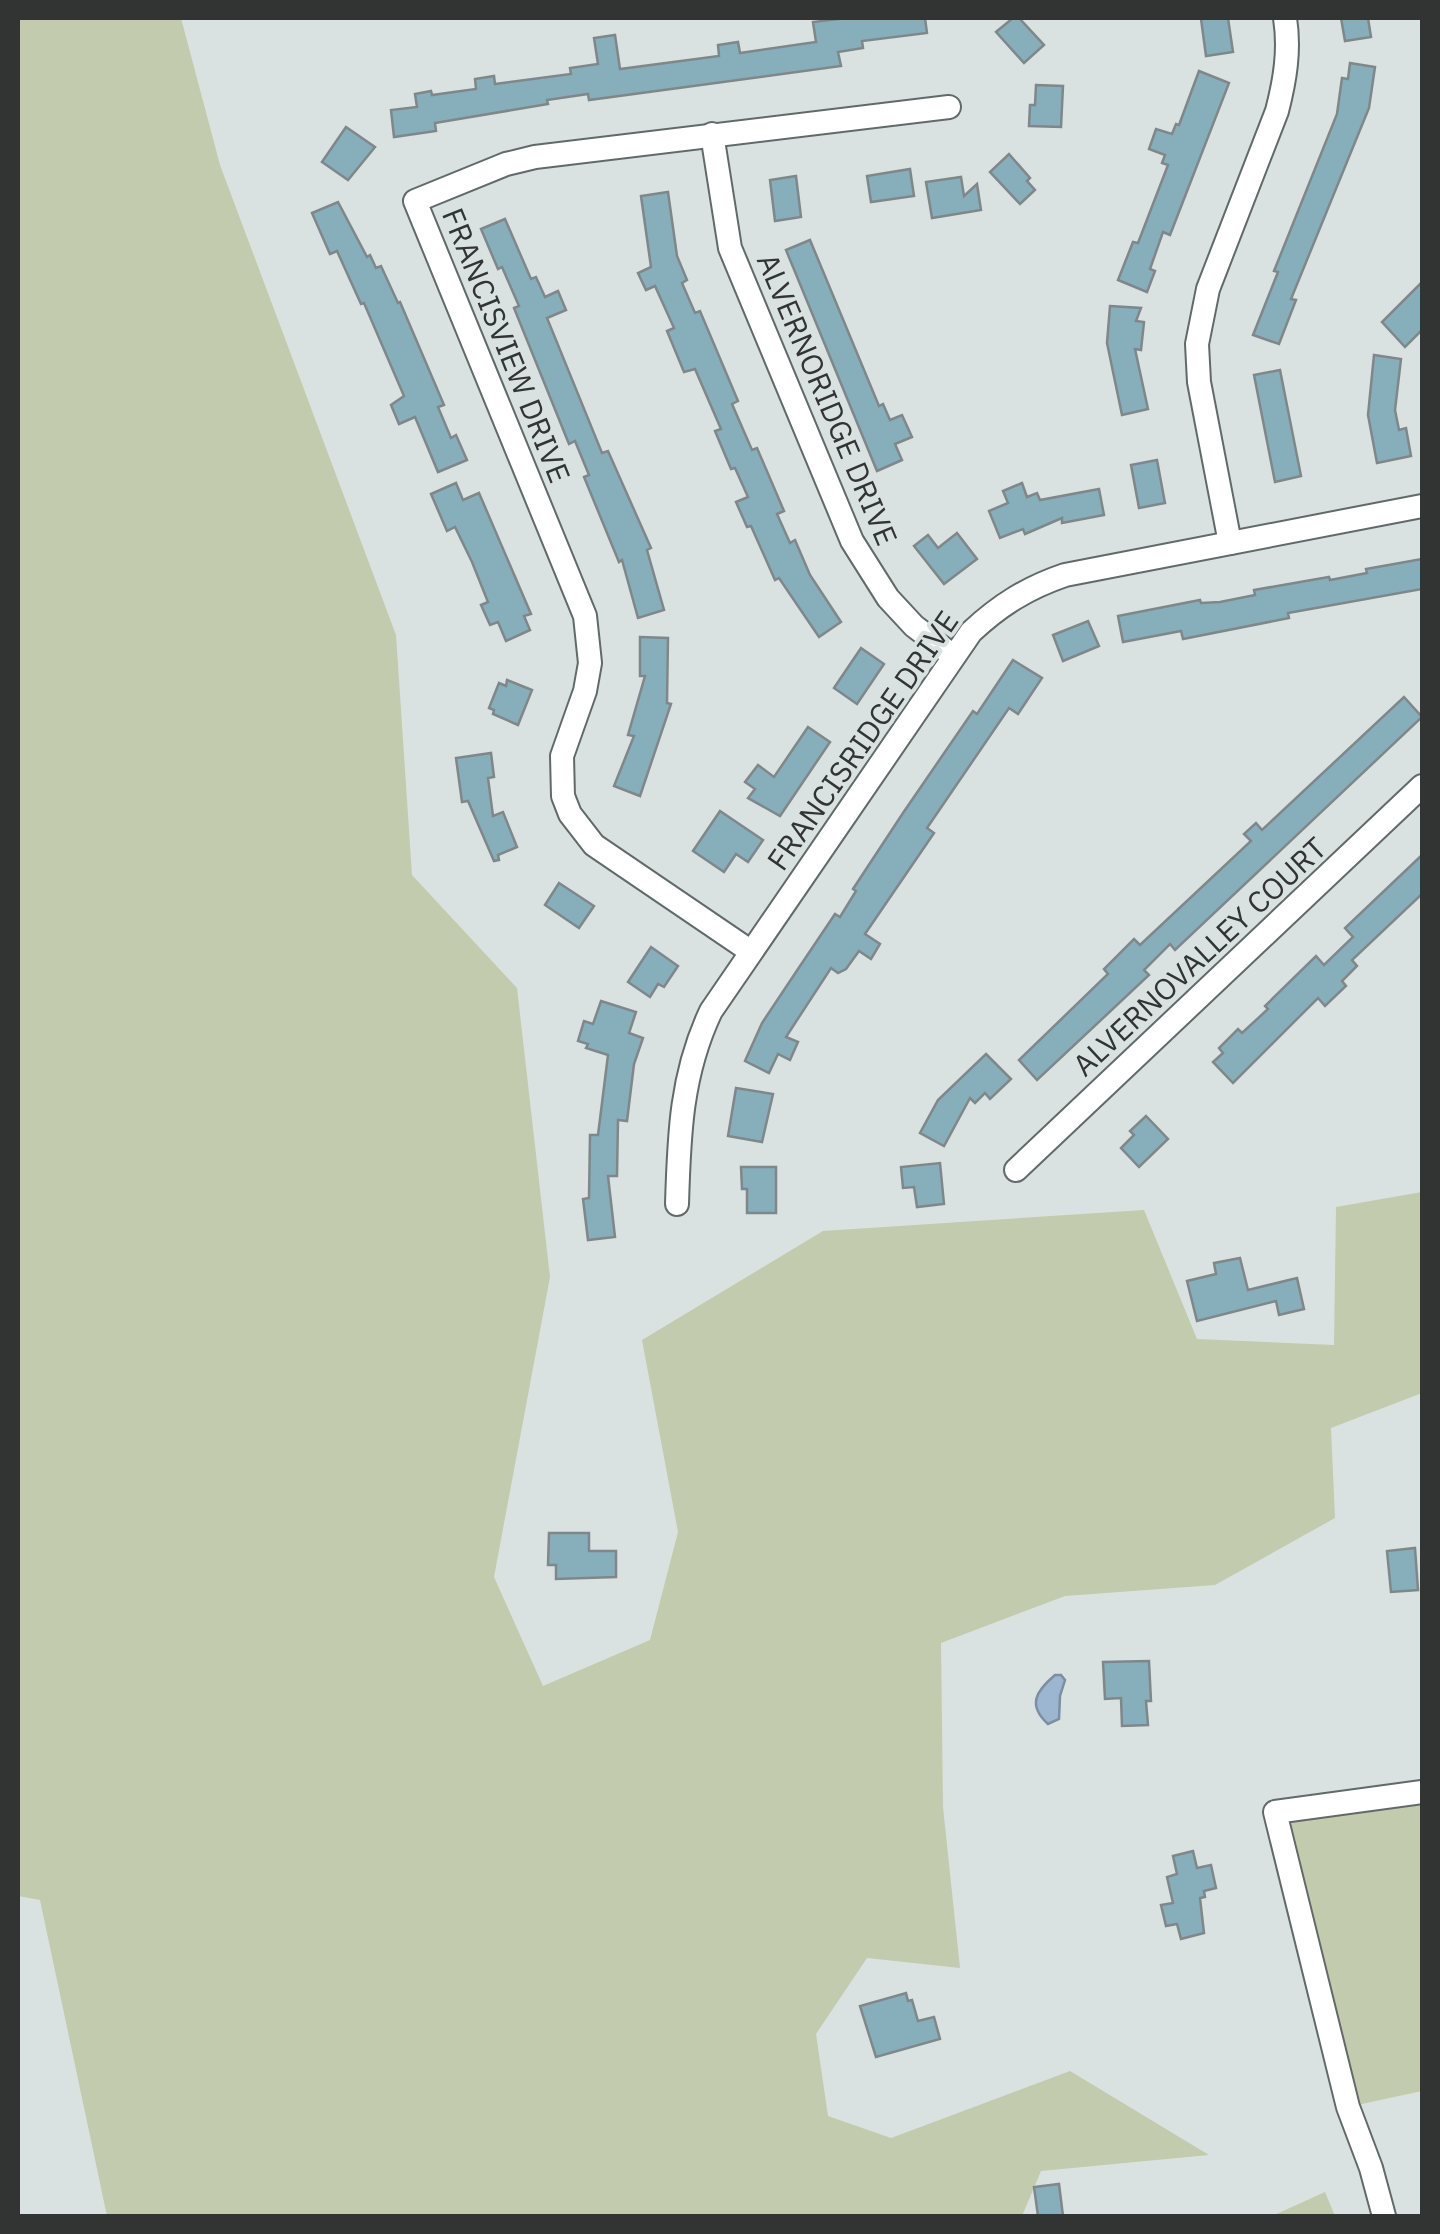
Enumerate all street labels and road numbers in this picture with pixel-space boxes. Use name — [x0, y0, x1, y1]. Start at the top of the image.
street label: FRANCISVIEW DRIVE — [434, 202, 580, 488]
street label: ALVERNORIDGE DRIVE — [749, 247, 907, 551]
street label: FRANCISRIDGE DRIVE — [758, 603, 966, 877]
street label: ALVERNOVALLEY COURT — [1064, 828, 1334, 1084]

